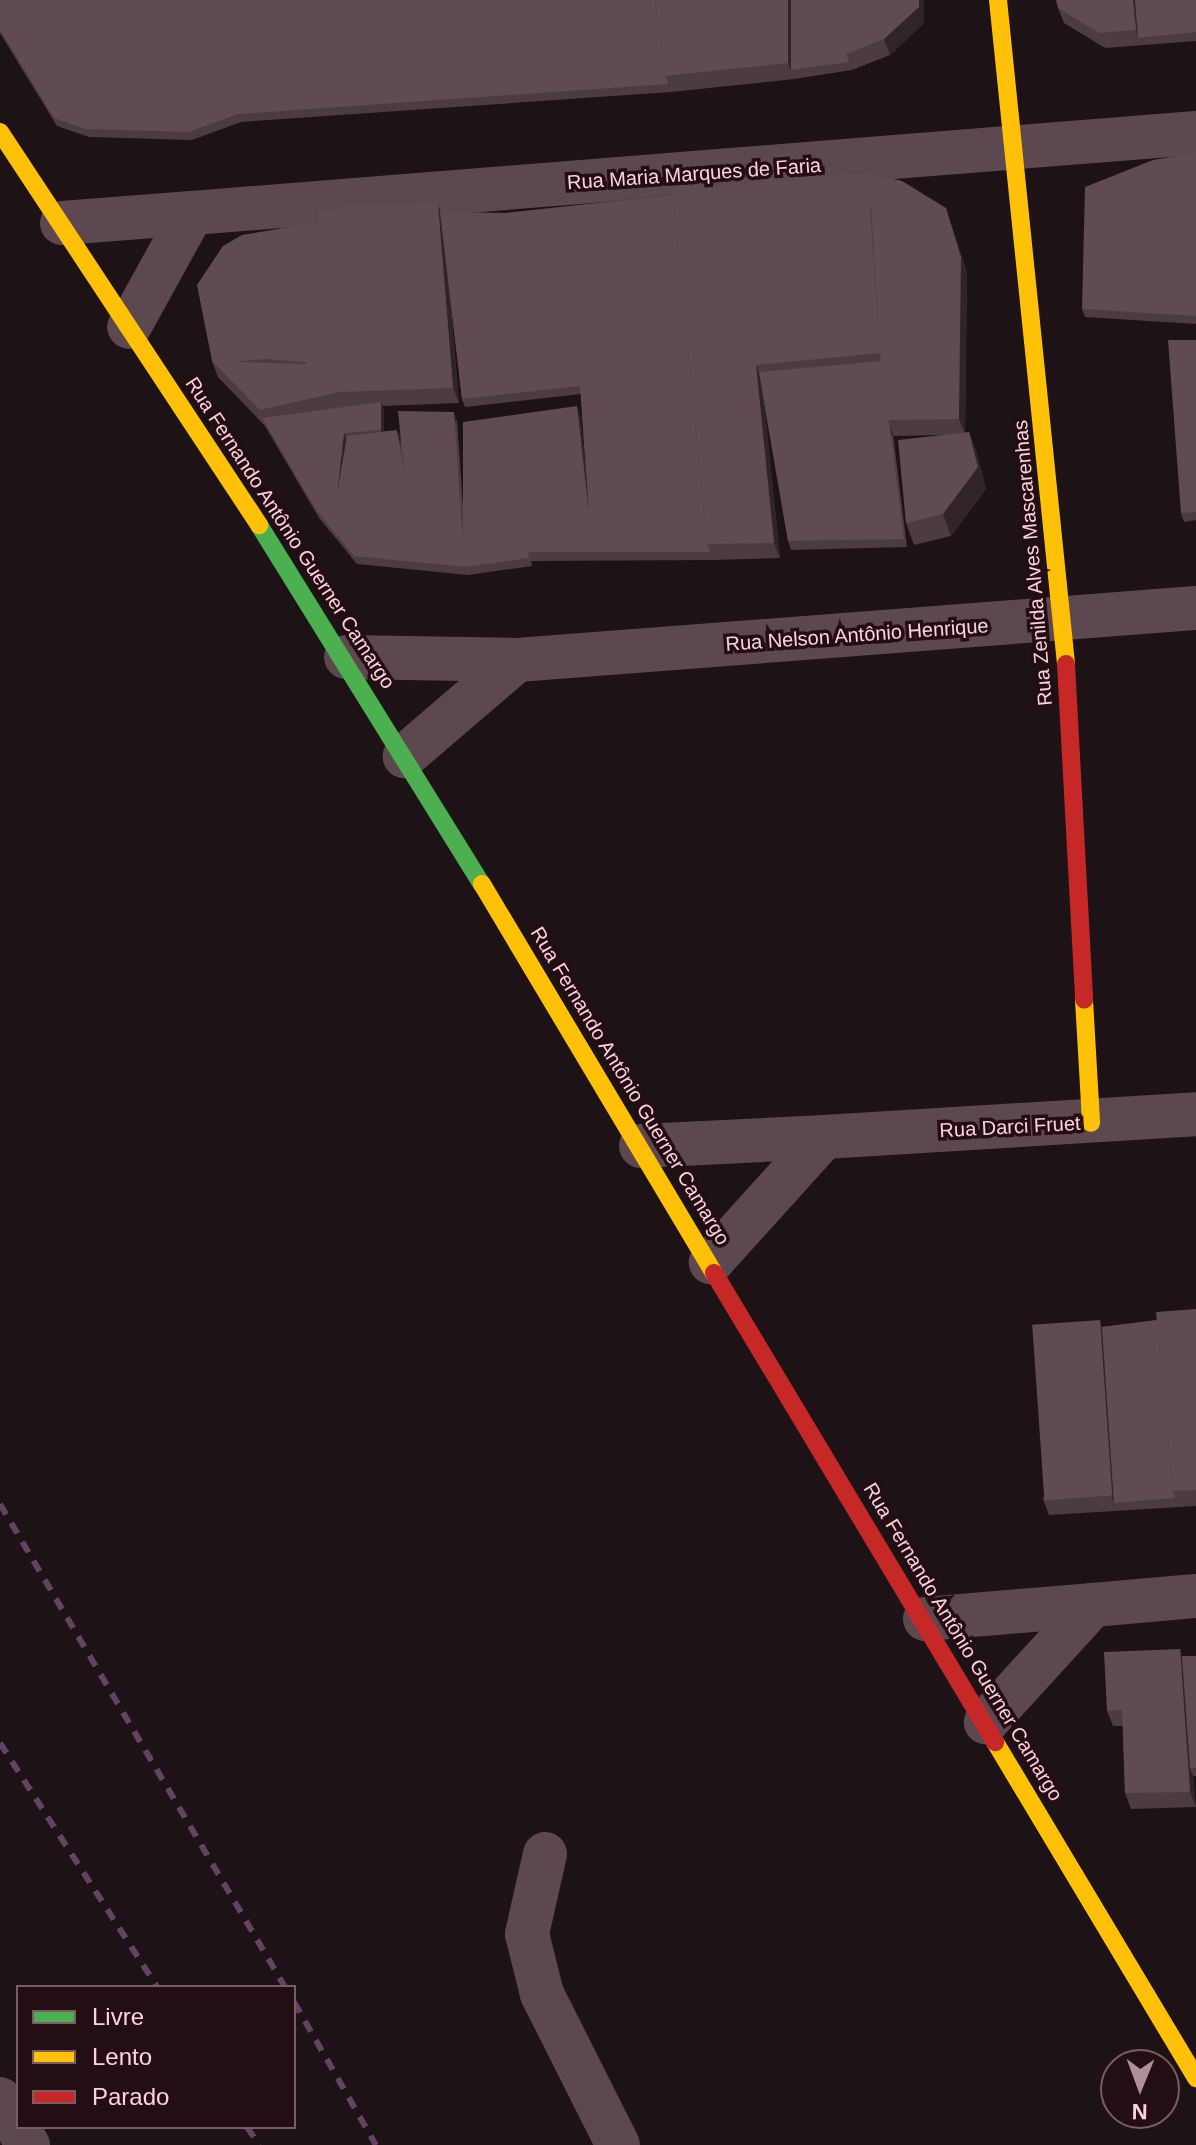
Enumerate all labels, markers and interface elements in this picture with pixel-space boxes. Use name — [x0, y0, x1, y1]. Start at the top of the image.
street label: Rua Maria Marques de Faria — [566, 153, 822, 195]
street label: Rua Fernando Antônio Guerner Camargo — [180, 372, 400, 694]
street label: Rua Zenilda Alves Mascarenhas — [1008, 419, 1058, 707]
street label: Rua Nelson Antônio Henrique — [724, 614, 990, 656]
street label: Rua Fernando Antônio Guerner Camargo — [525, 922, 735, 1250]
street label: Rua Darci Fruet — [939, 1111, 1081, 1143]
street label: Rua Fernando Antônio Guerner Camargo — [858, 1478, 1068, 1806]
legend — [16, 1985, 296, 2129]
text: Livre — [92, 2003, 144, 2030]
text: Lento — [92, 2043, 152, 2070]
north arrow — [1100, 2049, 1180, 2129]
text: Parado — [92, 2083, 169, 2110]
text: N — [1131, 2099, 1148, 2124]

